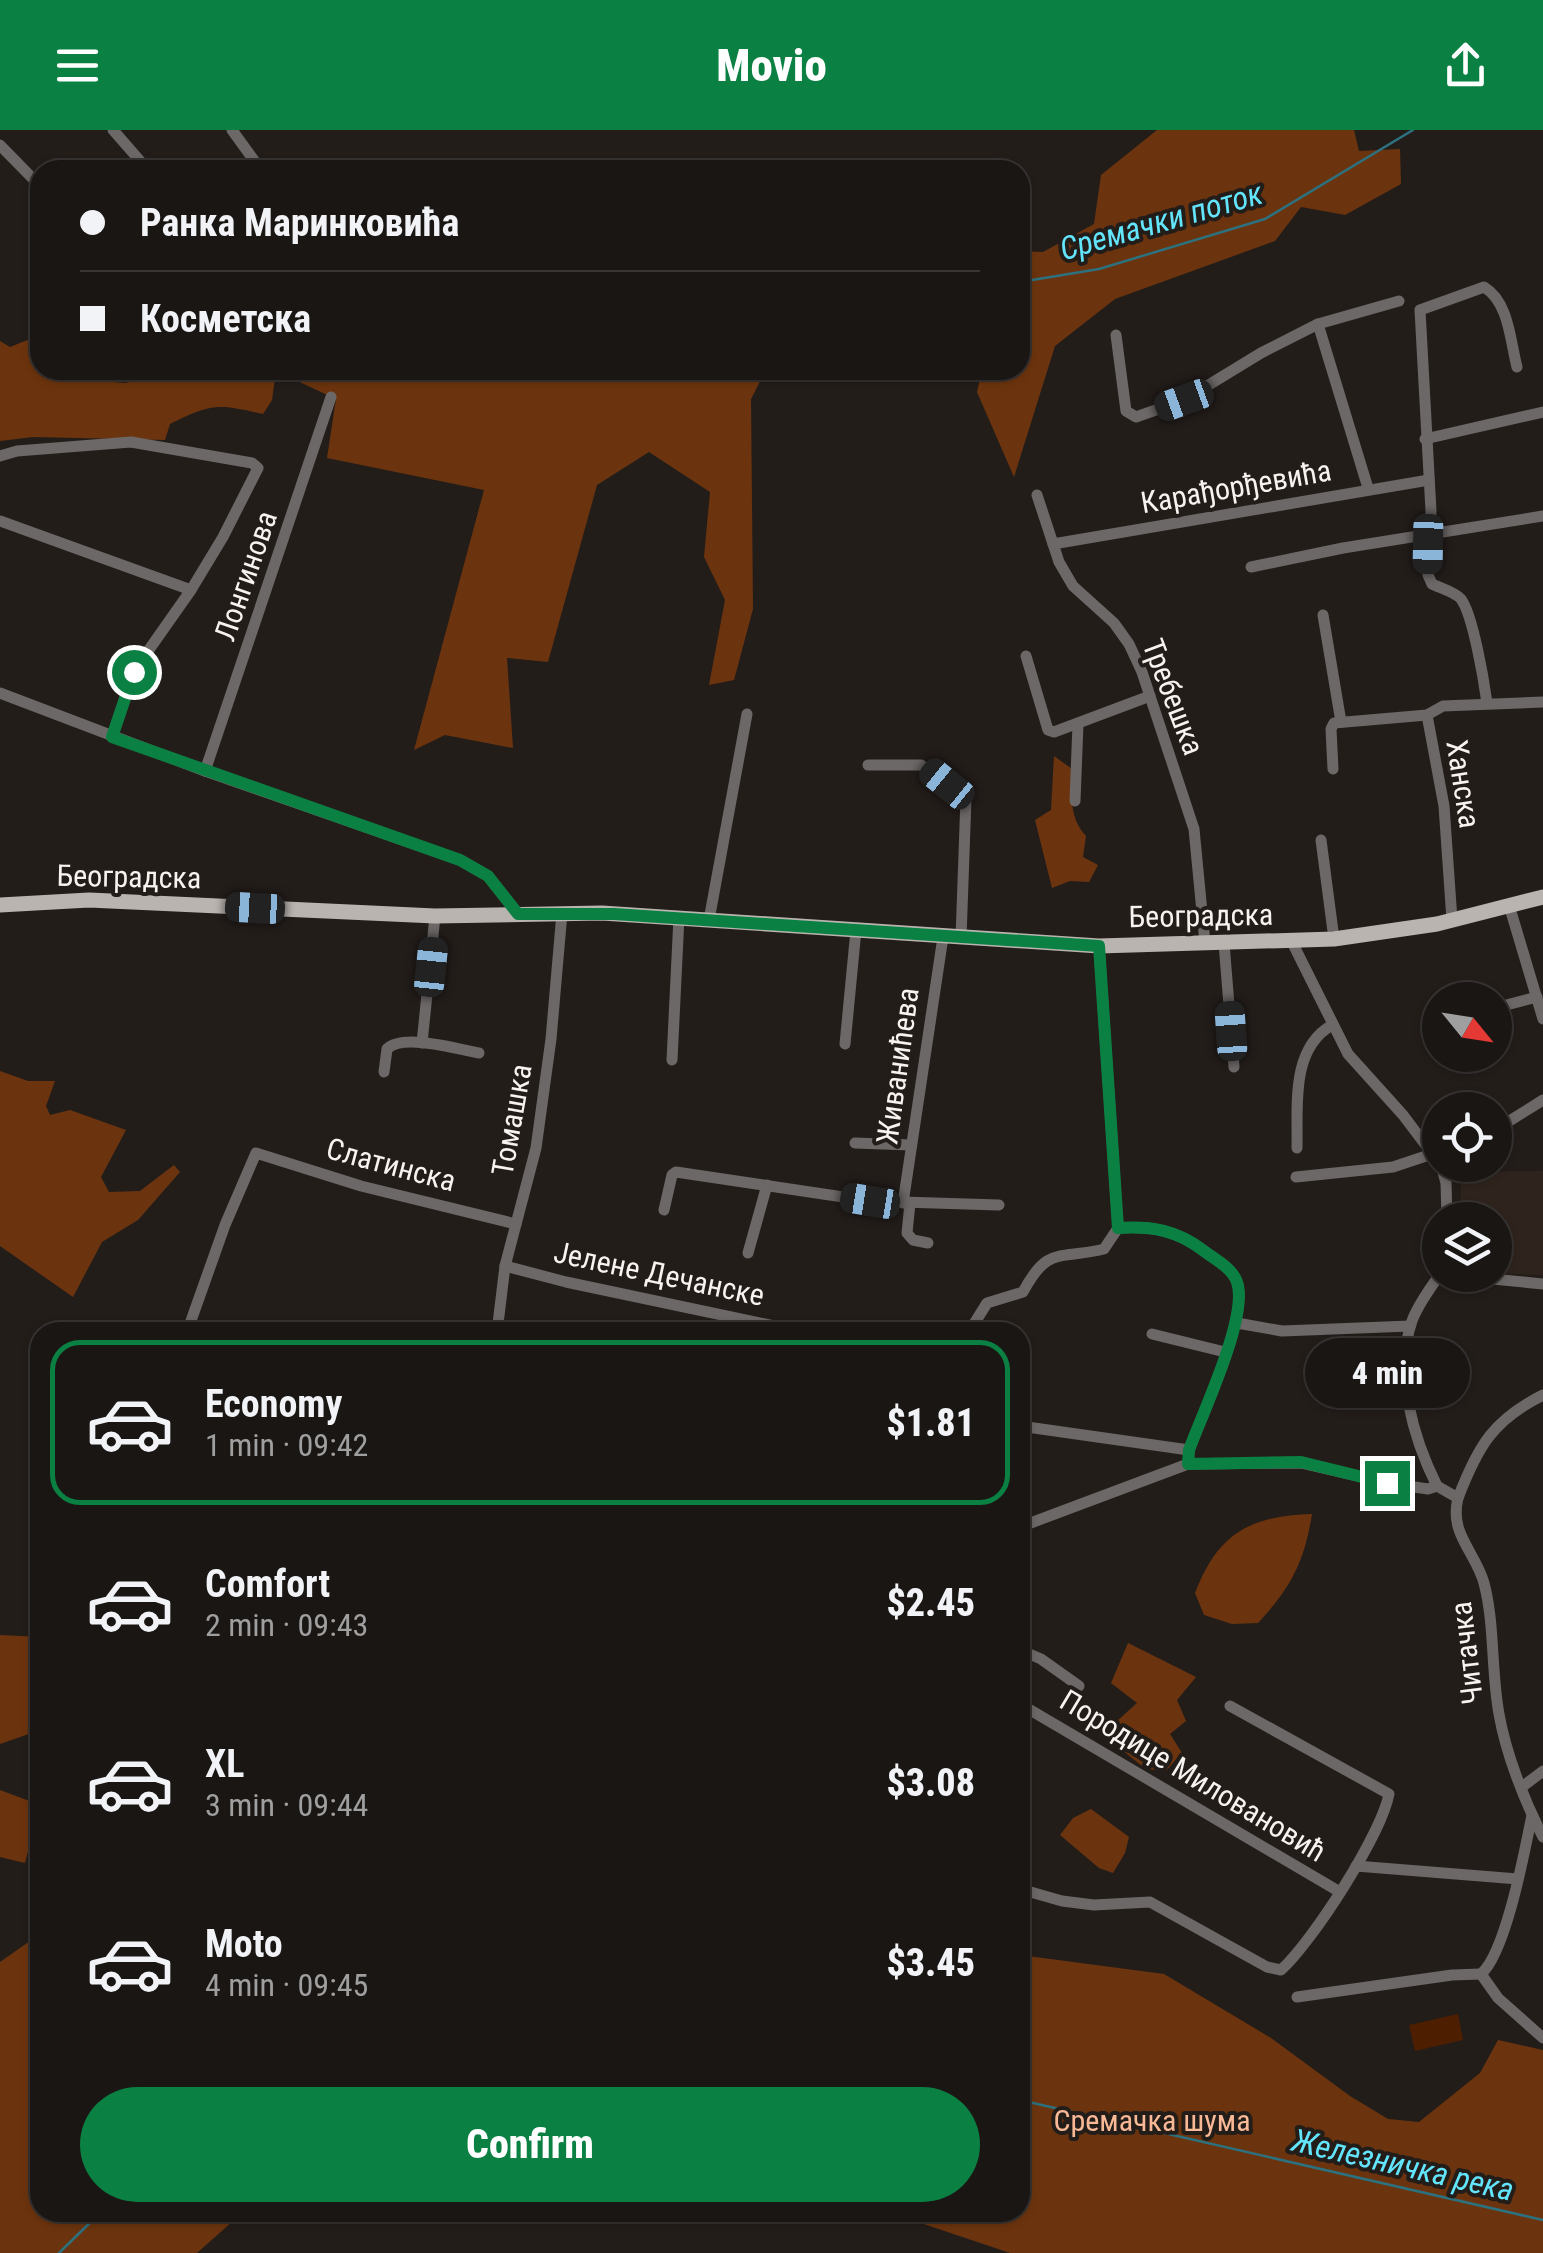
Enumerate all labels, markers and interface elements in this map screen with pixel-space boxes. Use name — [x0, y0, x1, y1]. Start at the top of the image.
icon: menu — [50, 38, 105, 93]
icon: share — [1438, 38, 1493, 93]
text: Movio — [716, 39, 827, 92]
water label: Сремачки поток — [1055, 174, 1268, 268]
text: Ранка Маринковића — [140, 201, 459, 245]
text: Косметска — [140, 297, 311, 341]
car — [1151, 376, 1217, 424]
street label: Карађорђевића — [1138, 453, 1334, 520]
street label: Лонгинова — [207, 506, 284, 645]
car — [1412, 514, 1444, 574]
street label: Требешка — [1135, 634, 1212, 760]
route start — [112, 650, 157, 695]
street label: Ханска — [1439, 737, 1488, 831]
car — [914, 753, 980, 815]
street label: Београдска — [56, 858, 202, 895]
car — [224, 891, 286, 925]
street label: Београдска — [1128, 897, 1274, 934]
car — [413, 936, 449, 998]
north arrow — [1422, 982, 1512, 1072]
map controls — [1422, 982, 1512, 1292]
street label: Живанићева — [869, 986, 926, 1146]
car — [1214, 1000, 1248, 1062]
street label: Томашка — [484, 1061, 539, 1179]
button: locate — [1422, 1092, 1512, 1182]
street label: Слатинска — [323, 1130, 460, 1199]
car — [838, 1181, 902, 1221]
button: layers — [1422, 1202, 1512, 1292]
street label: Јелене Дечанске — [551, 1234, 767, 1313]
callout: 4 min — [1304, 1338, 1470, 1408]
text: 4 min — [1352, 1354, 1423, 1392]
icon: car — [85, 1378, 175, 1468]
text: Economy — [205, 1382, 342, 1426]
text: $1.81 — [886, 1401, 975, 1445]
text: 1 min · 09:42 — [205, 1426, 368, 1464]
route end — [1365, 1461, 1410, 1506]
icon: car — [85, 1558, 175, 1648]
text: Comfort — [205, 1562, 330, 1606]
text: $2.45 — [886, 1581, 975, 1625]
street label: Читачка — [1443, 1600, 1490, 1706]
text: 2 min · 09:43 — [205, 1606, 368, 1644]
street label: Породице Миловановић — [1054, 1682, 1333, 1869]
icon: car — [85, 1738, 175, 1828]
text: XL — [205, 1742, 244, 1786]
text: $3.08 — [886, 1761, 975, 1805]
text: 3 min · 09:44 — [205, 1786, 368, 1824]
icon: car — [85, 1918, 175, 2008]
text: Moto — [205, 1922, 283, 1966]
text: $3.45 — [886, 1941, 975, 1985]
text: 4 min · 09:45 — [205, 1966, 368, 2004]
button: Confirm — [80, 2087, 980, 2202]
park label: Сремачка шума — [1053, 2103, 1251, 2138]
water label: Железничка река — [1287, 2121, 1517, 2209]

